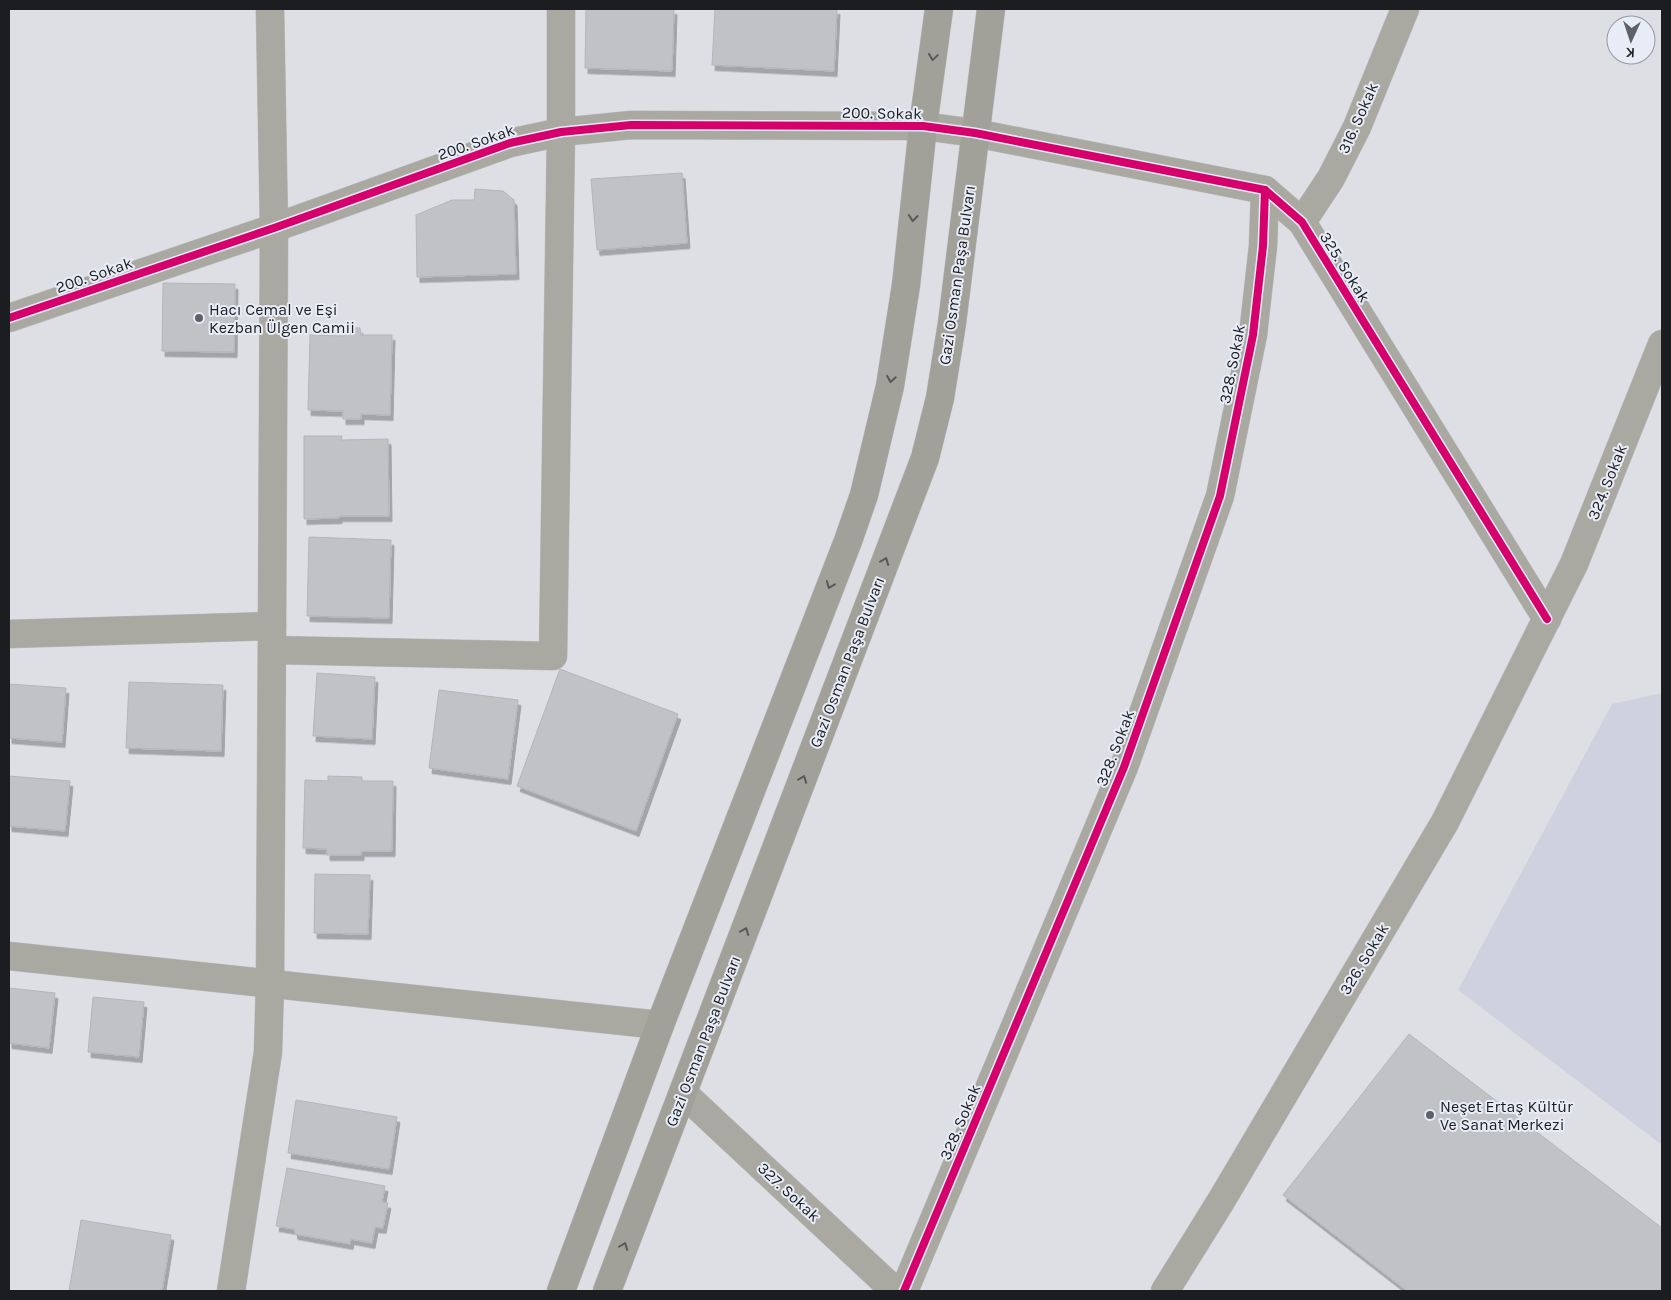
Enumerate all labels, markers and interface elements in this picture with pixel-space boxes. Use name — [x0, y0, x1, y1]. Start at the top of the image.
north arrow — [1606, 15, 1656, 65]
text: K — [1624, 44, 1635, 61]
one-way arrow — [928, 53, 939, 61]
street label: 316. Sokak — [1334, 80, 1382, 156]
street label: 200. Sokak — [842, 103, 922, 123]
street label: 200. Sokak — [435, 120, 517, 164]
street label: Gazi Osman Paşa Bulvarı — [935, 184, 979, 366]
one-way arrow — [908, 215, 919, 223]
street label: 325. Sokak — [1316, 228, 1374, 306]
street label: 200. Sokak — [53, 253, 135, 297]
place label: Hacı Cemal ve Eşi Kezban Ülgen Camii — [209, 300, 355, 337]
marker: Hacı Cemal ve Eşi Kezban Ülgen Camii — [193, 312, 205, 324]
street label: 328. Sokak — [1215, 323, 1249, 405]
one-way arrow — [886, 376, 897, 384]
street label: 324. Sokak — [1583, 442, 1631, 522]
one-way arrow — [879, 558, 889, 566]
street label: Gazi Osman Paşa Bulvarı — [806, 574, 888, 750]
one-way arrow — [826, 580, 836, 589]
street label: 328. Sokak — [1092, 707, 1138, 789]
one-way arrow — [797, 775, 807, 784]
street label: 326. Sokak — [1335, 920, 1393, 998]
one-way arrow — [739, 927, 749, 936]
street label: Gazi Osman Paşa Bulvarı — [662, 953, 744, 1129]
street label: 328. Sokak — [936, 1081, 984, 1163]
place label: Neşet Ertaş Kültür Ve Sanat Merkezi — [1440, 1097, 1573, 1134]
marker: Neşet Ertaş Kültür Ve Sanat Merkezi — [1424, 1109, 1436, 1121]
street label: 327. Sokak — [754, 1158, 824, 1226]
one-way arrow — [618, 1242, 628, 1251]

